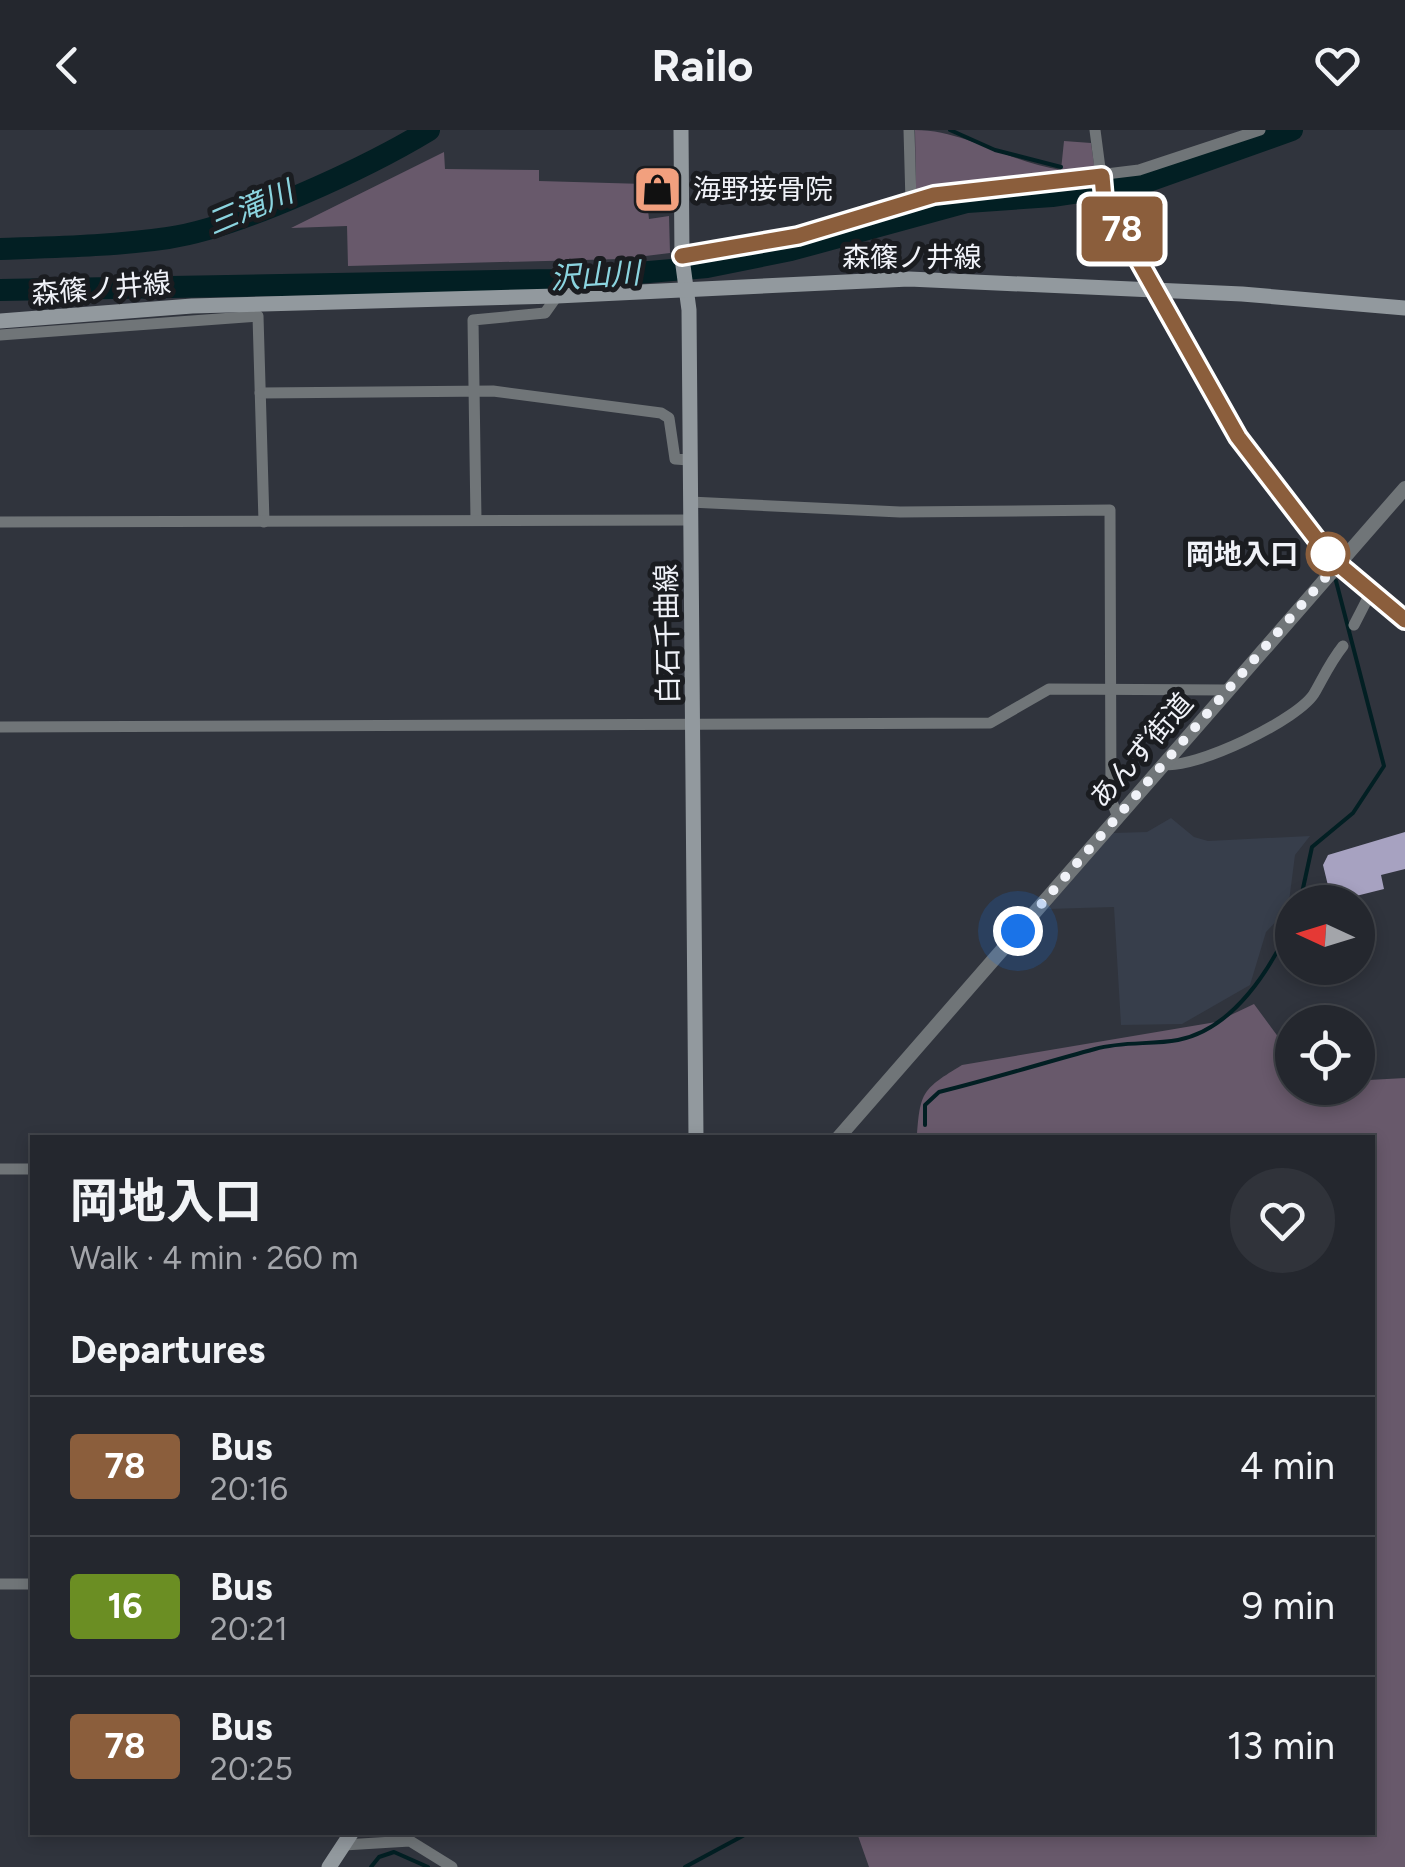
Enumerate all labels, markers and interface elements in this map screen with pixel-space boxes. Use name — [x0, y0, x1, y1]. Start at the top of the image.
icon: back — [40, 38, 95, 93]
text: Railo — [651, 38, 754, 92]
icon: heart — [1310, 38, 1365, 93]
shop icon: 海野接骨院 — [632, 163, 684, 215]
water label: 三滝川 — [201, 172, 301, 242]
place label: 海野接骨院 — [693, 172, 833, 206]
line badge: 78 — [1077, 196, 1167, 262]
text: 78 — [1102, 208, 1142, 250]
street label: 森篠ノ井線 — [842, 240, 982, 274]
water label: 沢山川 — [549, 254, 644, 297]
street label: 森篠ノ井線 — [30, 265, 172, 311]
marker: 岡地入口 — [1307, 533, 1349, 575]
place label: 岡地入口 — [1186, 537, 1298, 571]
street label: 白石千曲線 — [649, 564, 685, 704]
street label: あんず街道 — [1082, 686, 1200, 814]
north arrow — [1275, 885, 1375, 985]
map controls — [1275, 885, 1375, 1105]
your location — [993, 906, 1043, 956]
button: locate — [1275, 1005, 1375, 1105]
button: heart — [1230, 1168, 1335, 1273]
text: 岡地入口 — [70, 1172, 262, 1230]
text: Walk · 4 min · 260 m — [70, 1239, 358, 1277]
text: Departures — [70, 1327, 265, 1373]
text: Bus — [210, 1424, 273, 1470]
text: 4 min — [1240, 1443, 1335, 1489]
text: 78 — [105, 1445, 145, 1487]
text: 20:16 — [210, 1470, 288, 1508]
text: Bus — [210, 1564, 273, 1610]
text: 9 min — [1242, 1583, 1335, 1629]
text: 16 — [107, 1585, 143, 1627]
text: 20:21 — [210, 1610, 288, 1648]
text: Bus — [210, 1704, 273, 1750]
text: 13 min — [1227, 1723, 1335, 1769]
text: 78 — [105, 1725, 145, 1767]
text: 20:25 — [210, 1750, 293, 1788]

